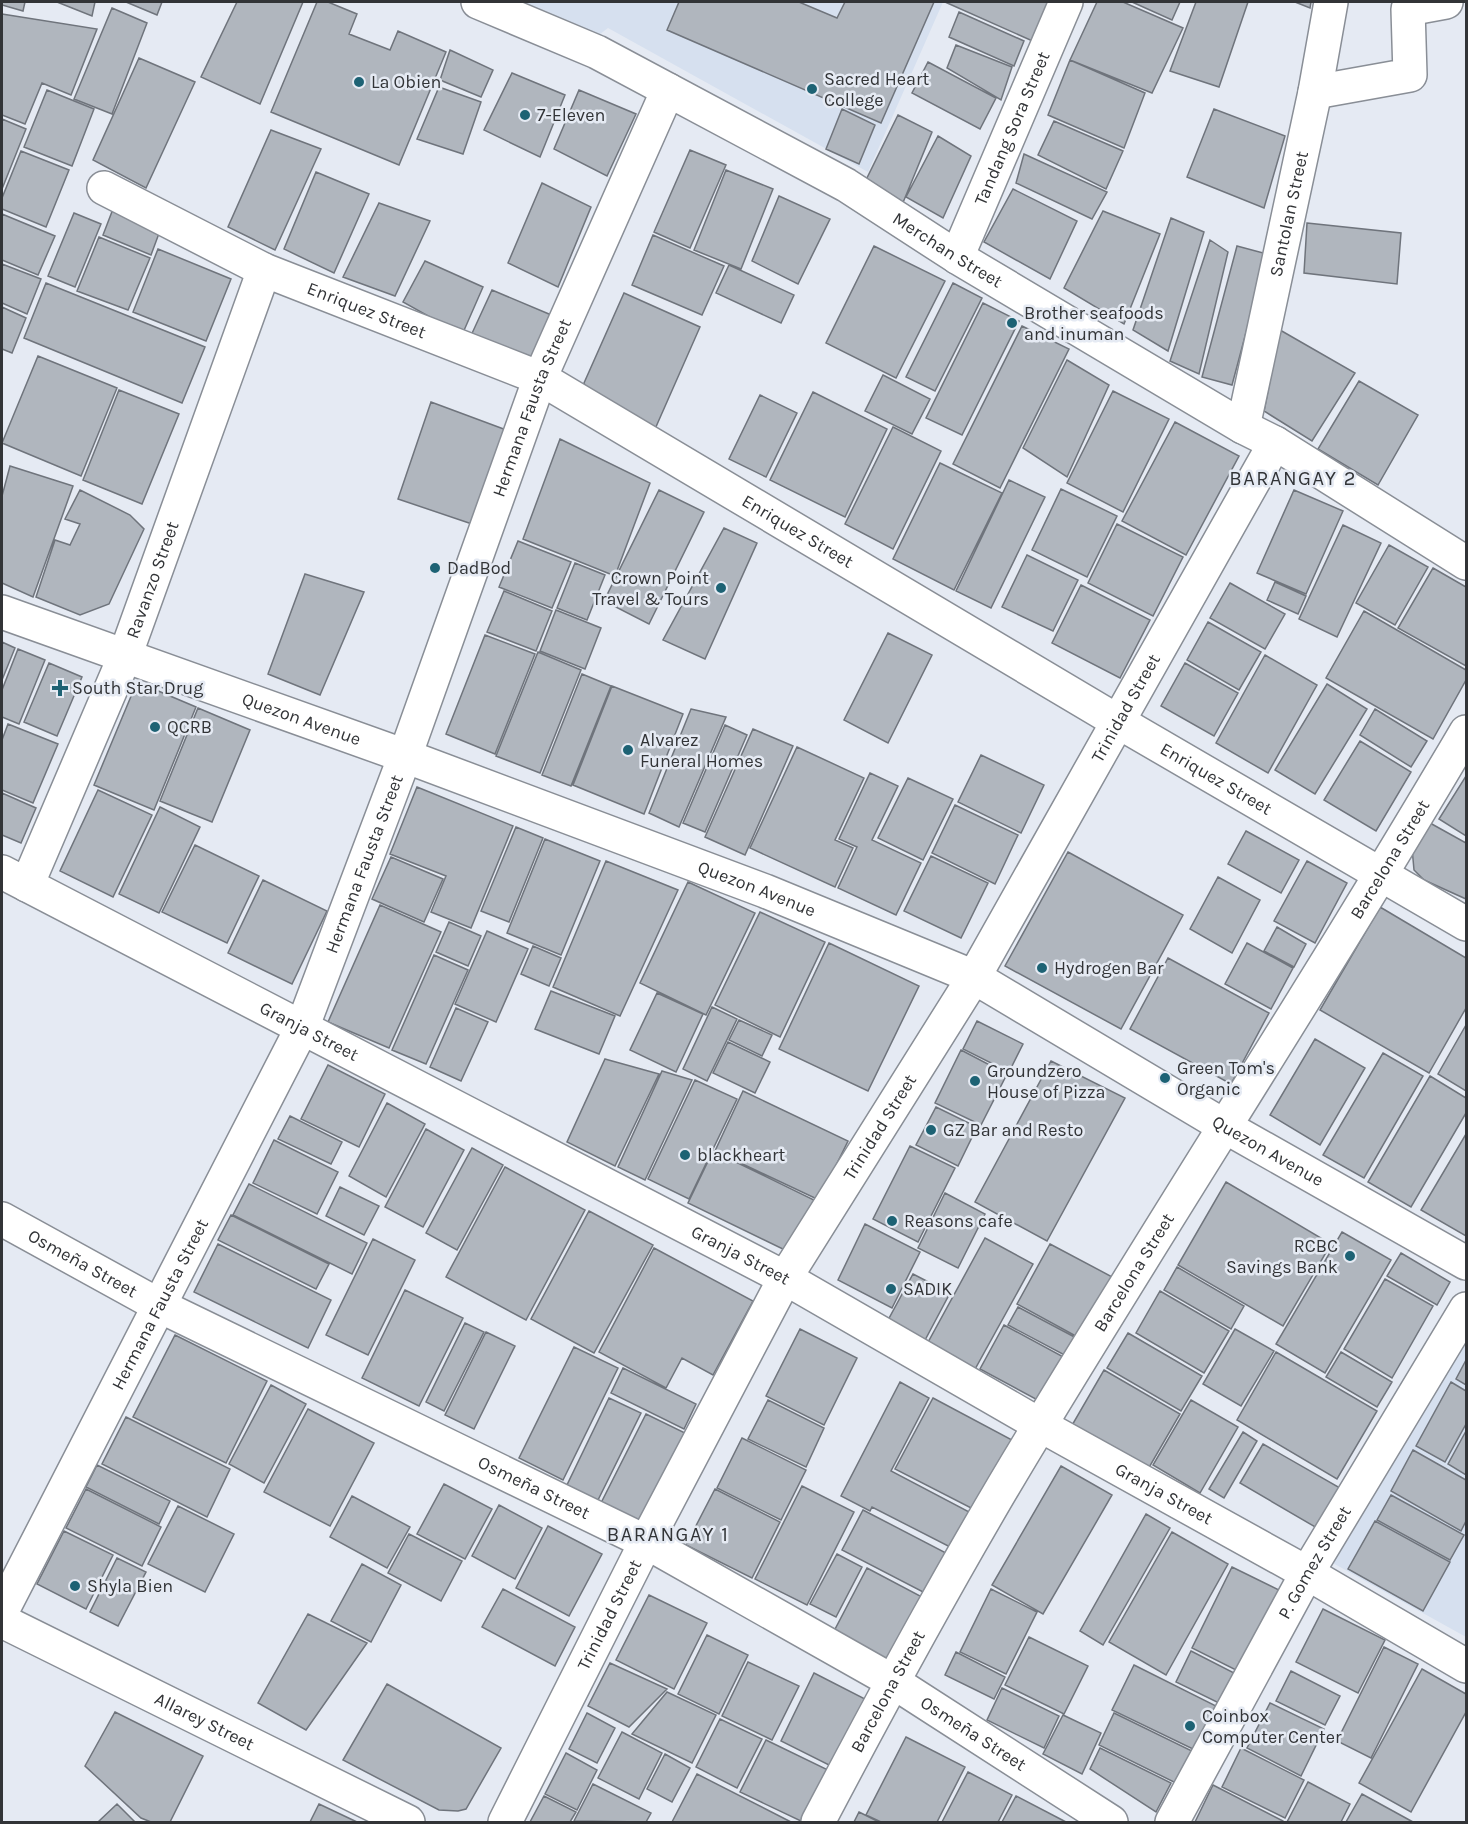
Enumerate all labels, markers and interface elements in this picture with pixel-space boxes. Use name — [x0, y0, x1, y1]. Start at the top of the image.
street label: Tandang Sora Street — [969, 48, 1055, 208]
place label: Sacred Heart College — [824, 68, 929, 111]
place label: La Obien — [371, 71, 441, 93]
marker: La Obien — [352, 75, 366, 89]
marker: Sacred Heart College — [805, 82, 819, 96]
place label: 7-Eleven — [537, 104, 605, 126]
marker: 7-Eleven — [518, 108, 532, 122]
street label: Santolan Street — [1265, 149, 1313, 279]
street label: Merchan Street — [888, 207, 1007, 293]
street label: Enriquez Street — [304, 277, 429, 343]
place label: Brother seafoods and inuman — [1024, 302, 1164, 345]
street label: Hermana Fausta Street — [487, 315, 576, 500]
marker: Brother seafoods and inuman — [1005, 316, 1019, 330]
district label: BARANGAY 2 — [1229, 467, 1357, 490]
street label: Enriquez Street — [738, 490, 858, 573]
street label: Ravanzo Street — [121, 518, 184, 641]
place label: DadBod — [447, 557, 511, 579]
marker: DadBod — [428, 561, 442, 575]
place label: Crown Point Travel & Tours — [592, 567, 709, 610]
marker: Crown Point Travel & Tours — [714, 581, 728, 595]
street label: Trinidad Street — [1086, 650, 1165, 766]
place label: South Star Drug — [72, 677, 203, 699]
marker: South Star Drug — [53, 681, 67, 695]
street label: Quezon Avenue — [239, 688, 364, 750]
place label: QCRB — [167, 716, 212, 738]
marker: QCRB — [148, 720, 162, 734]
place label: Alvarez Funeral Homes — [640, 729, 763, 772]
street label: Enriquez Street — [1156, 737, 1276, 820]
marker: Alvarez Funeral Homes — [621, 743, 635, 757]
street label: Hermana Fausta Street — [320, 771, 408, 956]
street label: Barcelona Street — [1345, 795, 1434, 923]
street label: Quezon Avenue — [695, 856, 819, 922]
place label: Hydrogen Bar — [1054, 957, 1164, 979]
marker: Hydrogen Bar — [1035, 961, 1049, 975]
street label: Granja Street — [256, 997, 362, 1066]
place label: Green Tom's Organic — [1177, 1057, 1275, 1100]
place label: Groundzero House of Pizza — [987, 1060, 1105, 1103]
street label: Trinidad Street — [838, 1070, 921, 1184]
marker: Green Tom's Organic — [1158, 1071, 1172, 1085]
marker: Groundzero House of Pizza — [968, 1074, 982, 1088]
street label: Quezon Avenue — [1208, 1110, 1328, 1191]
place label: GZ Bar and Resto — [943, 1119, 1083, 1141]
marker: GZ Bar and Resto — [924, 1123, 938, 1137]
place label: blackheart — [697, 1144, 786, 1166]
marker: blackheart — [678, 1148, 692, 1162]
street label: Barcelona Street — [1089, 1209, 1179, 1336]
place label: Reasons cafe — [904, 1210, 1013, 1232]
marker: Reasons cafe — [885, 1214, 899, 1228]
street label: Hermana Fausta Street — [107, 1215, 213, 1393]
street label: Granja Street — [688, 1220, 794, 1290]
street label: Osmeña Street — [24, 1224, 141, 1302]
place label: RCBC Savings Bank — [1226, 1235, 1338, 1278]
marker: RCBC Savings Bank — [1343, 1249, 1357, 1263]
place label: SADIK — [903, 1278, 952, 1300]
marker: SADIK — [884, 1282, 898, 1296]
street label: Osmeña Street — [474, 1451, 594, 1524]
street label: Granja Street — [1111, 1458, 1217, 1530]
street label: P. Gomez Street — [1273, 1502, 1356, 1623]
district label: BARANGAY 1 — [607, 1523, 729, 1546]
street label: Trinidad Street — [572, 1556, 646, 1674]
place label: Shyla Bien — [87, 1575, 173, 1597]
marker: Shyla Bien — [68, 1579, 82, 1593]
street label: Barcelona Street — [846, 1626, 930, 1756]
street label: Allarey Street — [151, 1687, 258, 1755]
street label: Osmeña Street — [916, 1691, 1031, 1776]
place label: Coinbox Computer Center — [1202, 1705, 1342, 1748]
marker: Coinbox Computer Center — [1183, 1719, 1197, 1733]

